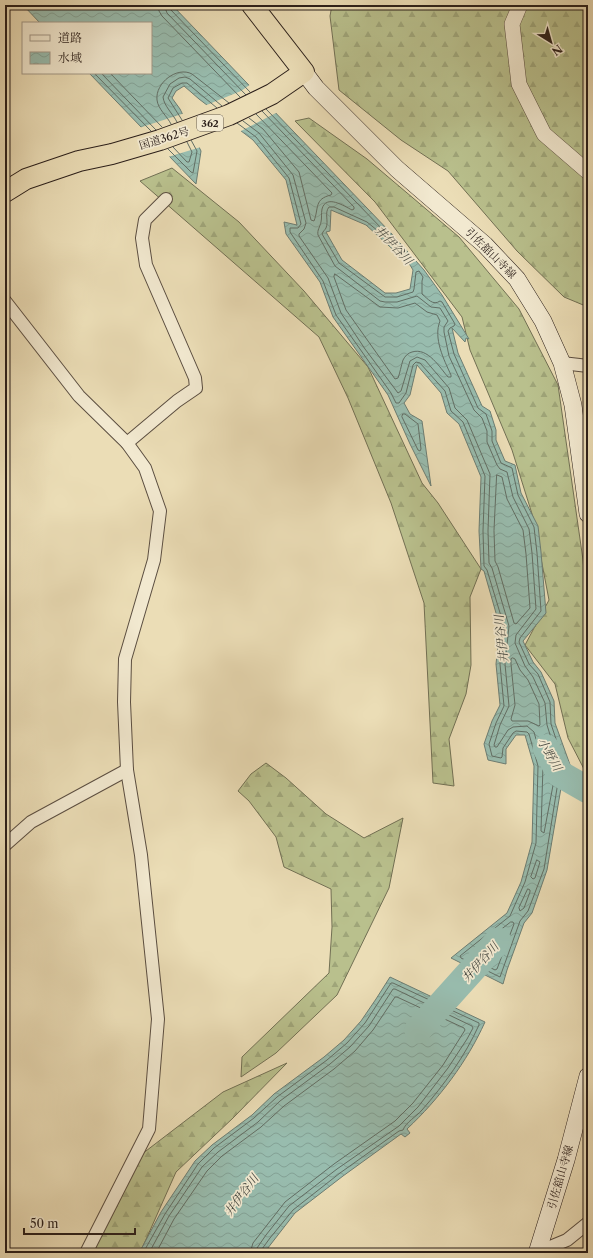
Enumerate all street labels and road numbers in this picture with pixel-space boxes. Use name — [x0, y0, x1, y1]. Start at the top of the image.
road number: 362 — [197, 115, 223, 131]
street label: 国道362号 — [137, 124, 191, 152]
street label: 引佐舘山寺線 — [463, 225, 519, 281]
street label: 引佐舘山寺線 — [544, 1143, 576, 1211]

